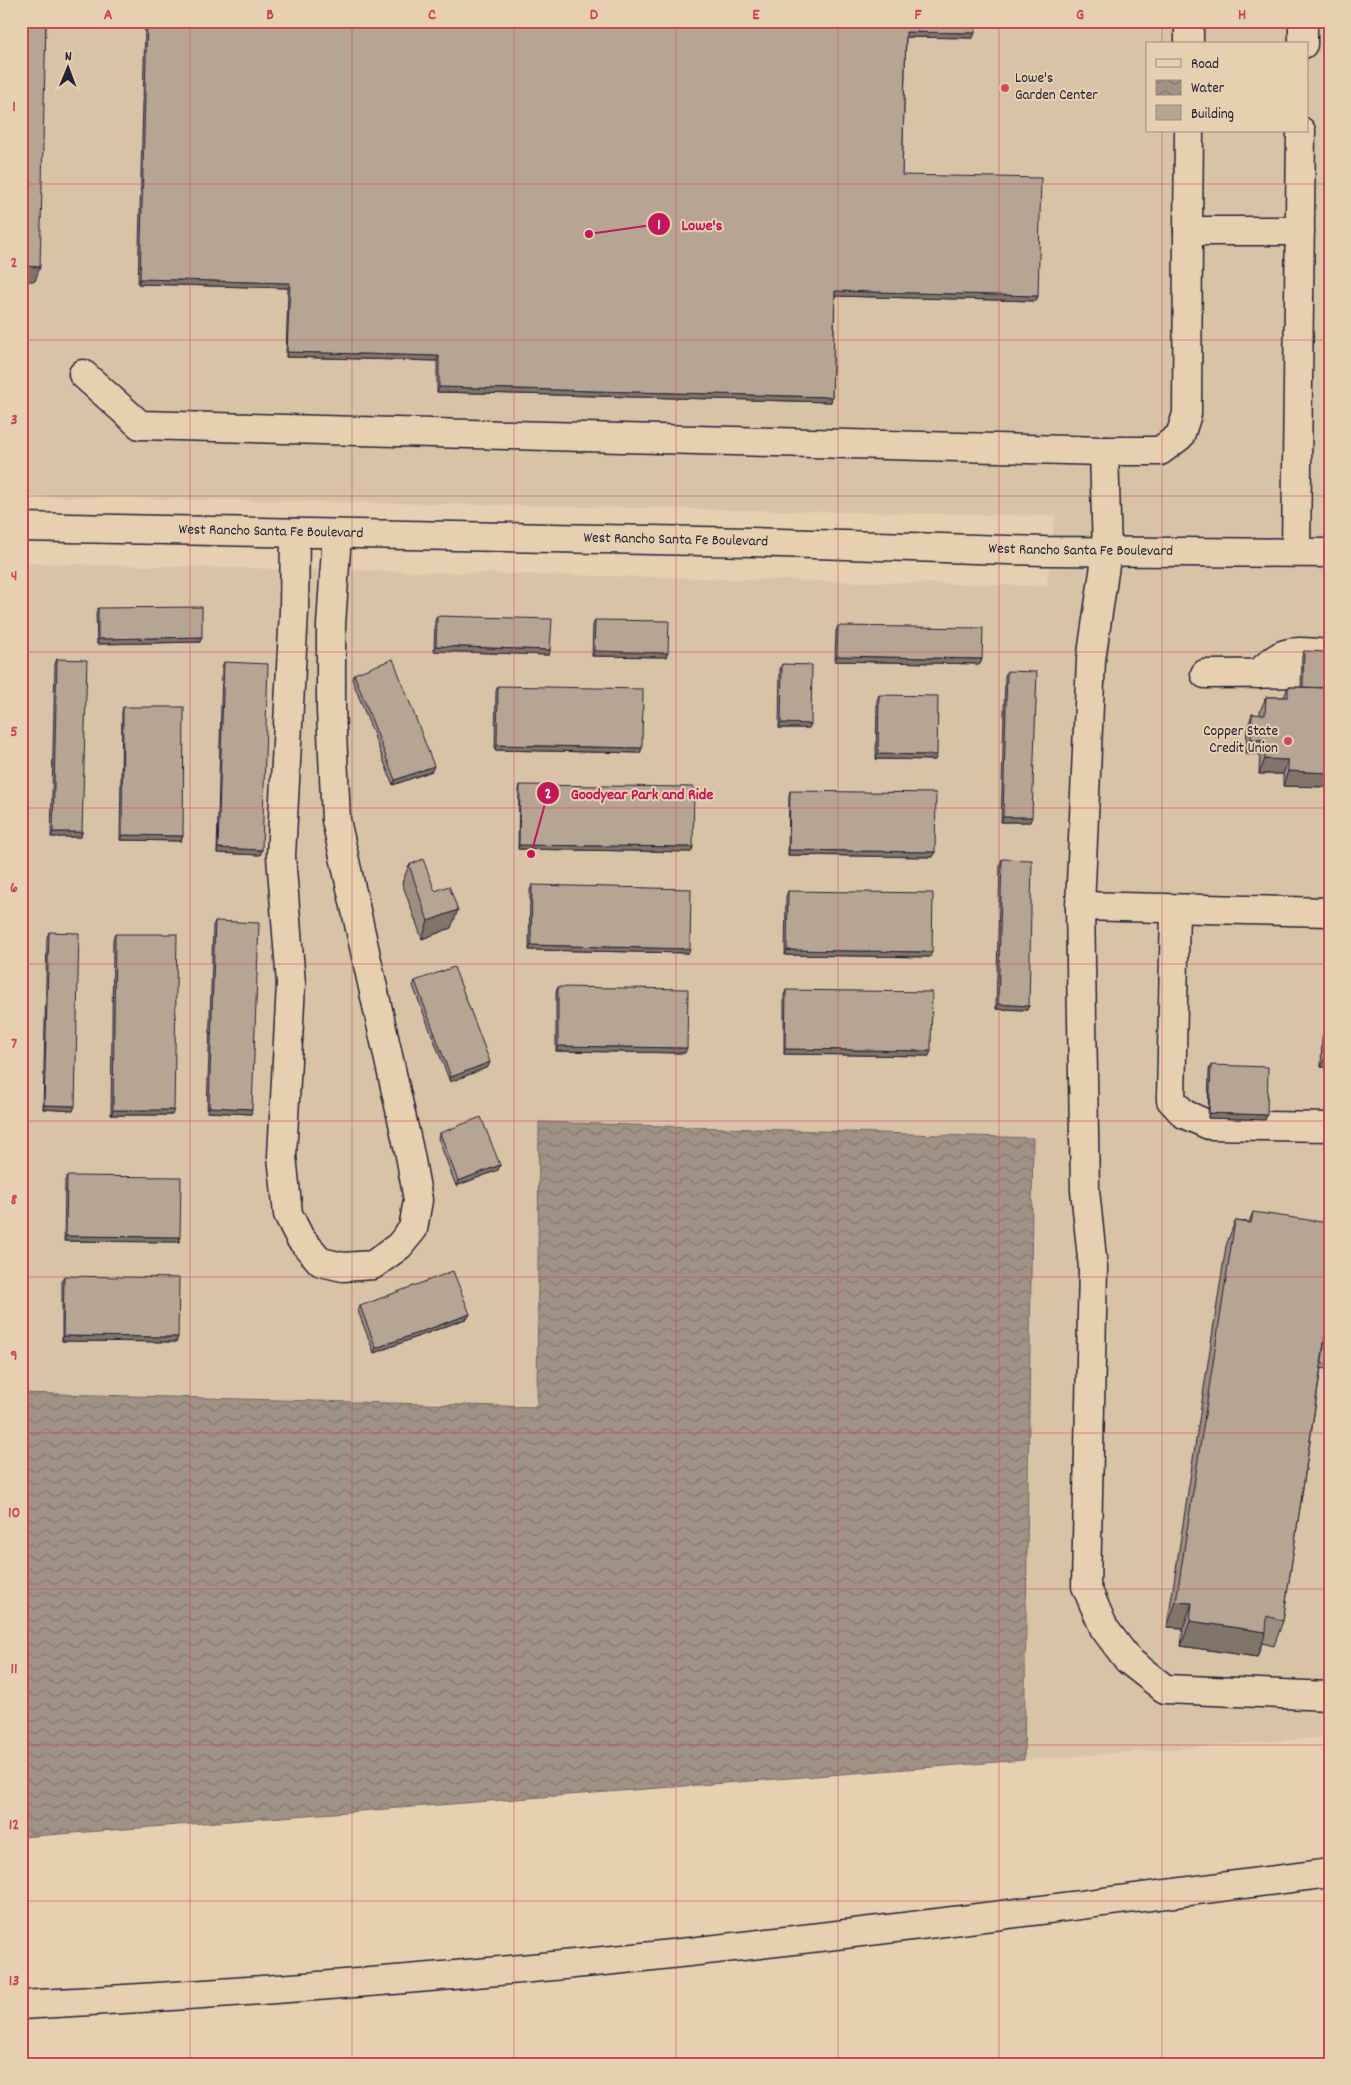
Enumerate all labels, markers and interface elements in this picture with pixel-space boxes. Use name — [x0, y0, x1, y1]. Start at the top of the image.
text: A — [104, 4, 113, 27]
text: B — [266, 4, 274, 27]
text: C — [428, 4, 436, 27]
text: D — [590, 4, 599, 27]
text: E — [752, 4, 760, 27]
text: F — [914, 4, 922, 27]
text: G — [1076, 4, 1084, 27]
text: H — [1238, 4, 1246, 27]
north arrow — [42, 42, 92, 92]
legend — [1146, 42, 1308, 132]
text: N — [65, 47, 72, 67]
text: Road — [1191, 54, 1219, 76]
place label: Lowe's Garden Center — [1015, 68, 1098, 107]
text: Water — [1191, 78, 1225, 100]
marker: Lowe's Garden Center — [999, 82, 1011, 94]
text: 1 — [12, 96, 16, 119]
text: Building — [1191, 104, 1234, 126]
callout: Lowe's — [646, 208, 732, 239]
text: 1 — [657, 215, 661, 237]
text: Lowe's — [682, 215, 723, 238]
text: 2 — [11, 252, 18, 275]
text: 3 — [10, 409, 18, 432]
street label: West Rancho Santa Fe Boulevard — [178, 519, 363, 545]
street label: West Rancho Santa Fe Boulevard — [583, 528, 769, 554]
street label: West Rancho Santa Fe Boulevard — [988, 538, 1173, 563]
text: 4 — [11, 565, 17, 588]
text: 5 — [10, 721, 18, 744]
place label: Copper State Credit Union — [1203, 721, 1278, 760]
marker: Copper State Credit Union — [1282, 735, 1294, 747]
callout: Goodyear Park and Ride — [535, 778, 723, 809]
text: 2 — [545, 784, 551, 806]
text: Goodyear Park and Ride — [571, 784, 713, 807]
text: 6 — [10, 877, 18, 900]
text: 7 — [11, 1033, 17, 1056]
text: 8 — [11, 1189, 18, 1212]
text: 9 — [10, 1345, 18, 1368]
text: 10 — [8, 1502, 20, 1525]
text: 11 — [10, 1658, 18, 1681]
text: 12 — [9, 1814, 19, 1837]
text: 13 — [9, 1970, 19, 1993]

